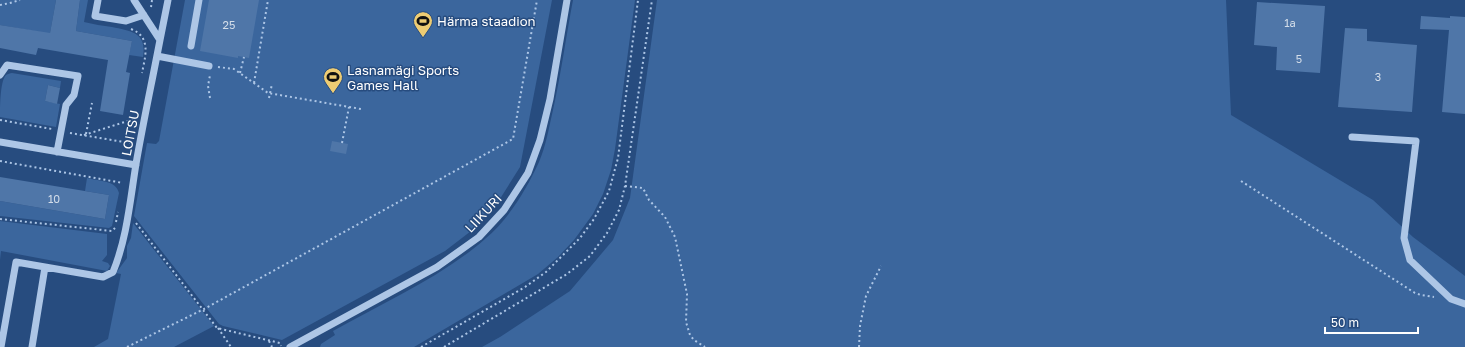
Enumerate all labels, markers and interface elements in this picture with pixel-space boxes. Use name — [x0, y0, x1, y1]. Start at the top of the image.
sports icon: Härma staadion — [412, 10, 434, 38]
place label: Härma staadion — [437, 13, 535, 29]
house number: 1a — [1284, 16, 1296, 29]
house number: 25 — [223, 18, 235, 31]
house number: 5 — [1296, 52, 1302, 65]
place label: Lasnamägi Sports Games Hall — [347, 62, 459, 93]
sports icon: Lasnamägi Sports Games Hall — [322, 66, 344, 94]
house number: 3 — [1375, 70, 1381, 83]
street label: LOITSU — [118, 109, 142, 157]
street label: LIIKURI — [461, 190, 505, 236]
house number: 10 — [48, 192, 60, 205]
scale bar — [1325, 309, 1418, 335]
text: 50 m — [1331, 315, 1359, 330]

